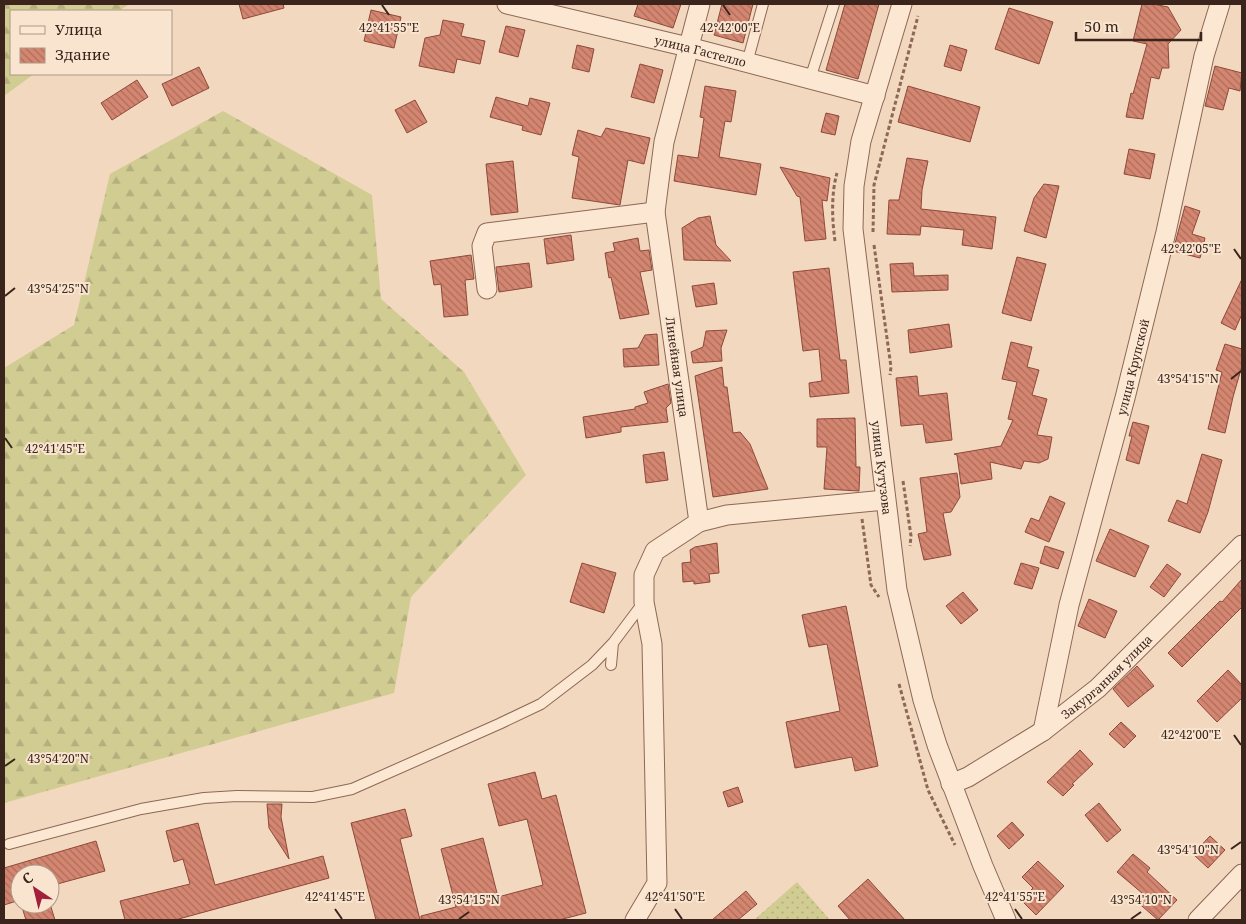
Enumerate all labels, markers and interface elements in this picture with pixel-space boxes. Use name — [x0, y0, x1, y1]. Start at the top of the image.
legend — [10, 10, 172, 75]
scale bar — [1076, 10, 1201, 42]
text: 50 m — [1084, 16, 1119, 36]
text: Улица — [55, 19, 103, 39]
text: 42°41'55"E — [359, 19, 419, 36]
text: 42°42'00"E — [700, 19, 760, 36]
street label: улица Гастелло — [653, 31, 748, 70]
text: Здание — [55, 44, 110, 64]
text: 42°42'05"E — [1161, 240, 1221, 257]
text: 43°54'25"N — [27, 280, 89, 297]
street label: Линейная улица — [662, 316, 692, 419]
street label: улица Крупской — [1112, 317, 1153, 417]
text: 43°54'15"N — [1157, 370, 1219, 387]
street label: улица Кутузова — [868, 420, 896, 516]
text: 42°41'45"E — [25, 440, 85, 457]
street label: Закурганная улица — [1057, 631, 1156, 723]
text: 42°42'00"E — [1161, 726, 1221, 743]
text: 43°54'20"N — [27, 750, 89, 767]
text: 43°54'10"N — [1157, 841, 1219, 858]
north arrow — [10, 864, 60, 914]
text: С — [18, 868, 36, 888]
text: 42°41'45"E — [305, 888, 365, 905]
text: 42°41'50"E — [645, 888, 705, 905]
text: 42°41'55"E — [985, 888, 1045, 905]
text: 43°54'15"N — [438, 891, 500, 908]
text: 43°54'10"N — [1110, 891, 1172, 908]

